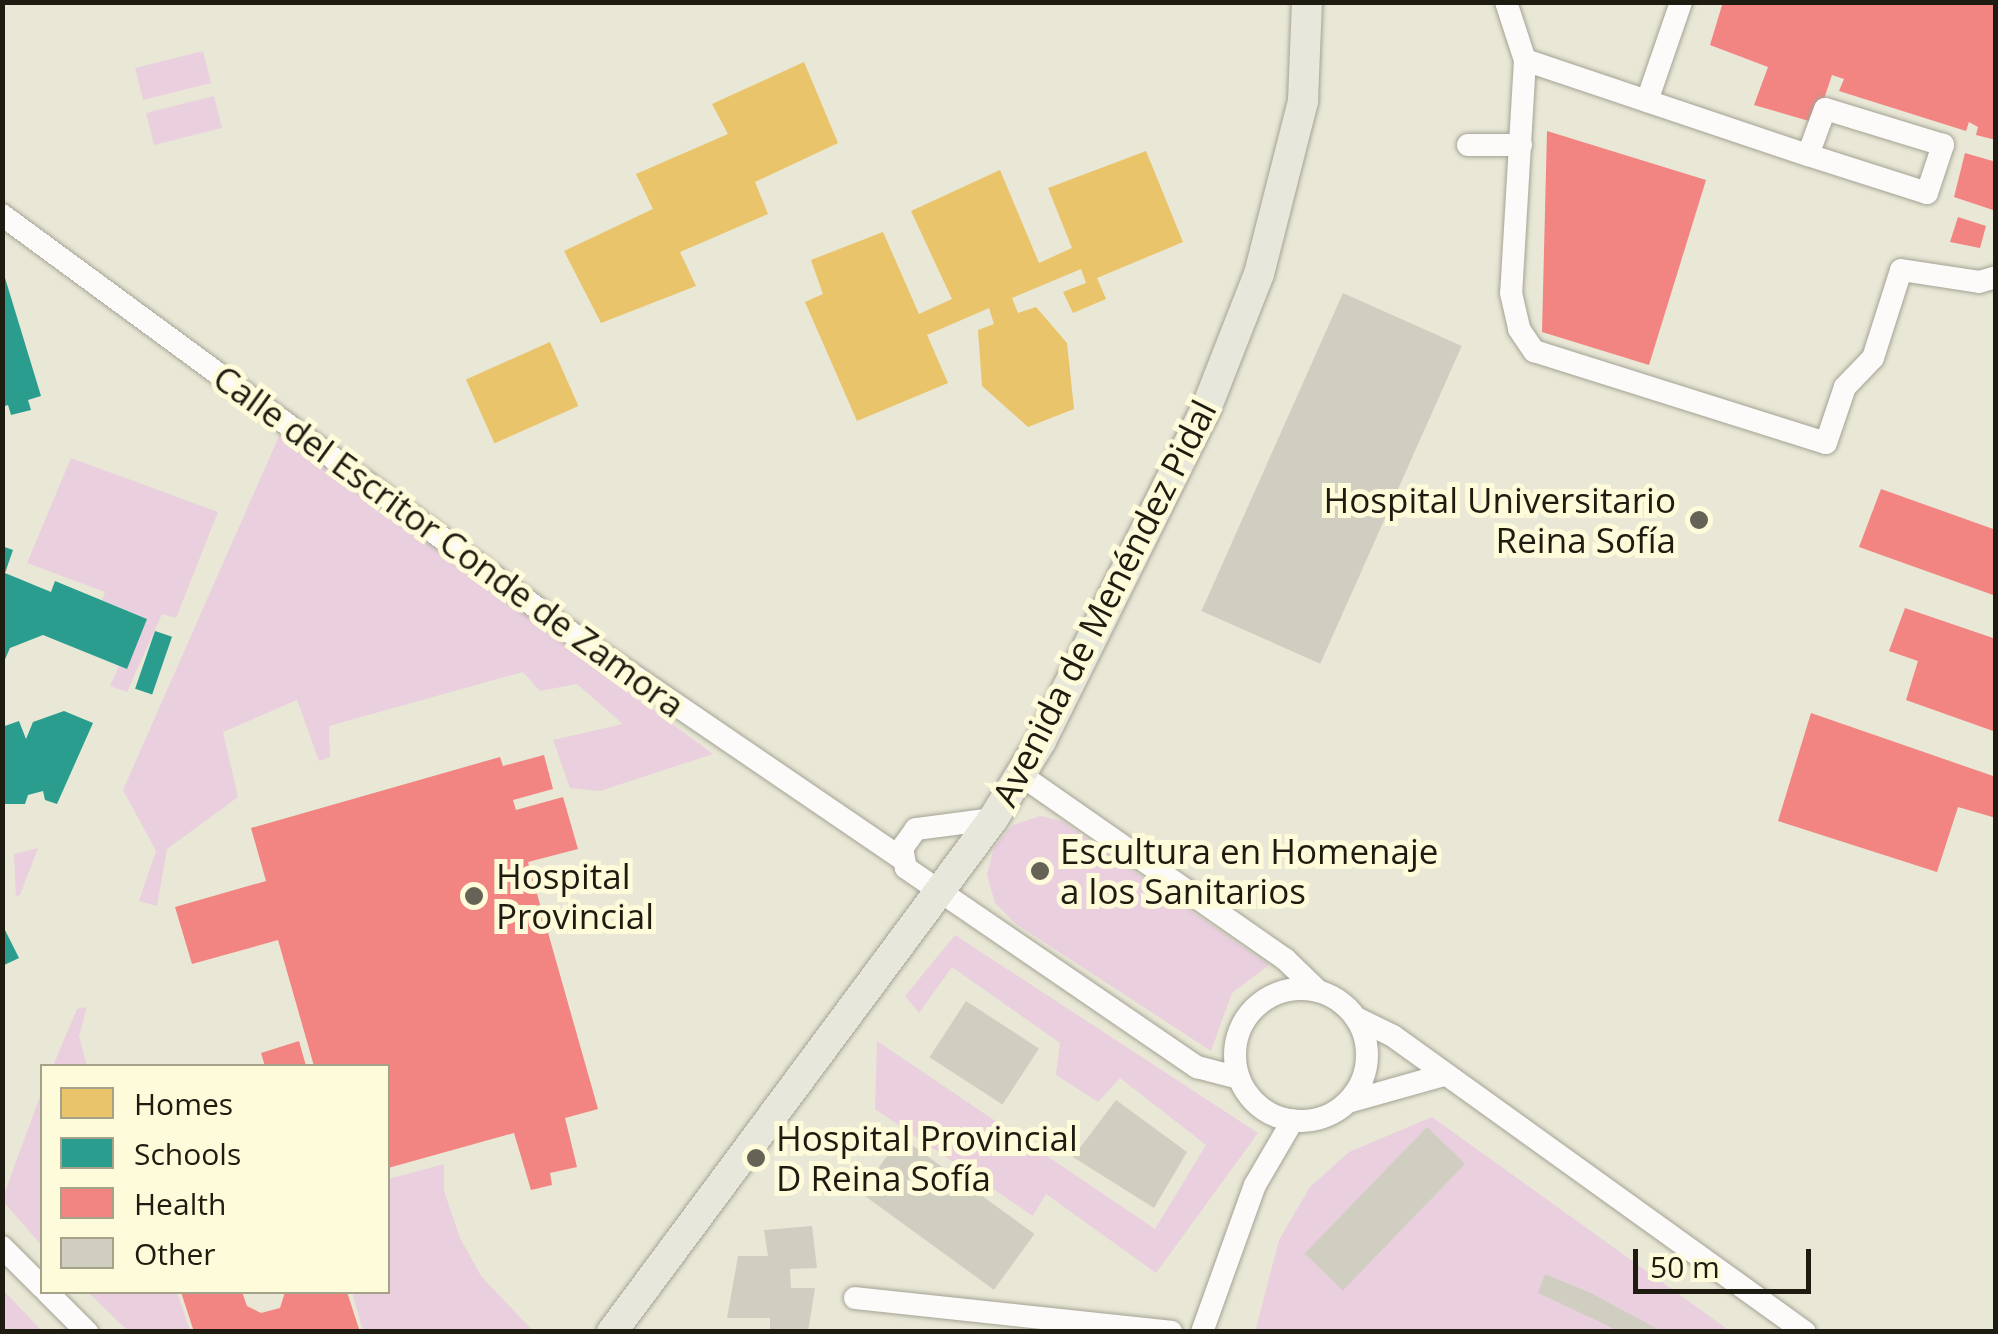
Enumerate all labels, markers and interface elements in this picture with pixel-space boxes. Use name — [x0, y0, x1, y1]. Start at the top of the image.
street label: Calle del Escritor Conde de Zamora — [206, 356, 692, 726]
street label: Avenida de Menéndez Pidal — [983, 393, 1225, 813]
place label: Hospital Universitario Reina Sofía — [1323, 479, 1676, 561]
marker: Hospital Universitario Reina Sofía — [1686, 507, 1712, 533]
place label: Escultura en Homenaje a los Sanitarios — [1060, 830, 1439, 912]
place label: Hospital Provincial — [496, 855, 654, 937]
marker: Escultura en Homenaje a los Sanitarios — [1029, 860, 1051, 882]
marker: Hospital Provincial — [461, 883, 487, 909]
legend — [40, 1064, 390, 1294]
text: Homes — [134, 1083, 233, 1124]
place label: Hospital Provincial D Reina Sofía — [776, 1117, 1078, 1199]
text: Schools — [134, 1133, 241, 1174]
marker: Hospital Provincial D Reina Sofía — [745, 1147, 767, 1169]
text: Health — [134, 1183, 226, 1224]
scale bar — [1638, 1229, 1816, 1291]
text: Other — [134, 1233, 216, 1274]
text: 50 m — [1650, 1246, 1720, 1287]

